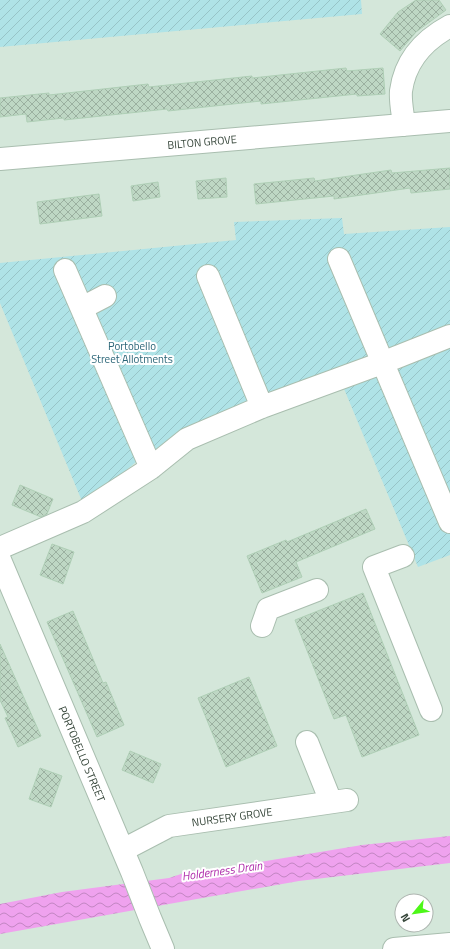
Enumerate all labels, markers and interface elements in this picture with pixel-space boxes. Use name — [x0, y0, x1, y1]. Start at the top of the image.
street label: BILTON GROVE — [167, 131, 237, 153]
park label: Portobello Street Allotments — [91, 338, 173, 367]
street label: PORTOBELLO STREET — [55, 704, 109, 805]
street label: NURSERY GROVE — [191, 803, 273, 831]
water label: Holderness Drain — [180, 855, 264, 886]
north arrow — [394, 893, 434, 933]
text: N — [396, 911, 414, 925]

